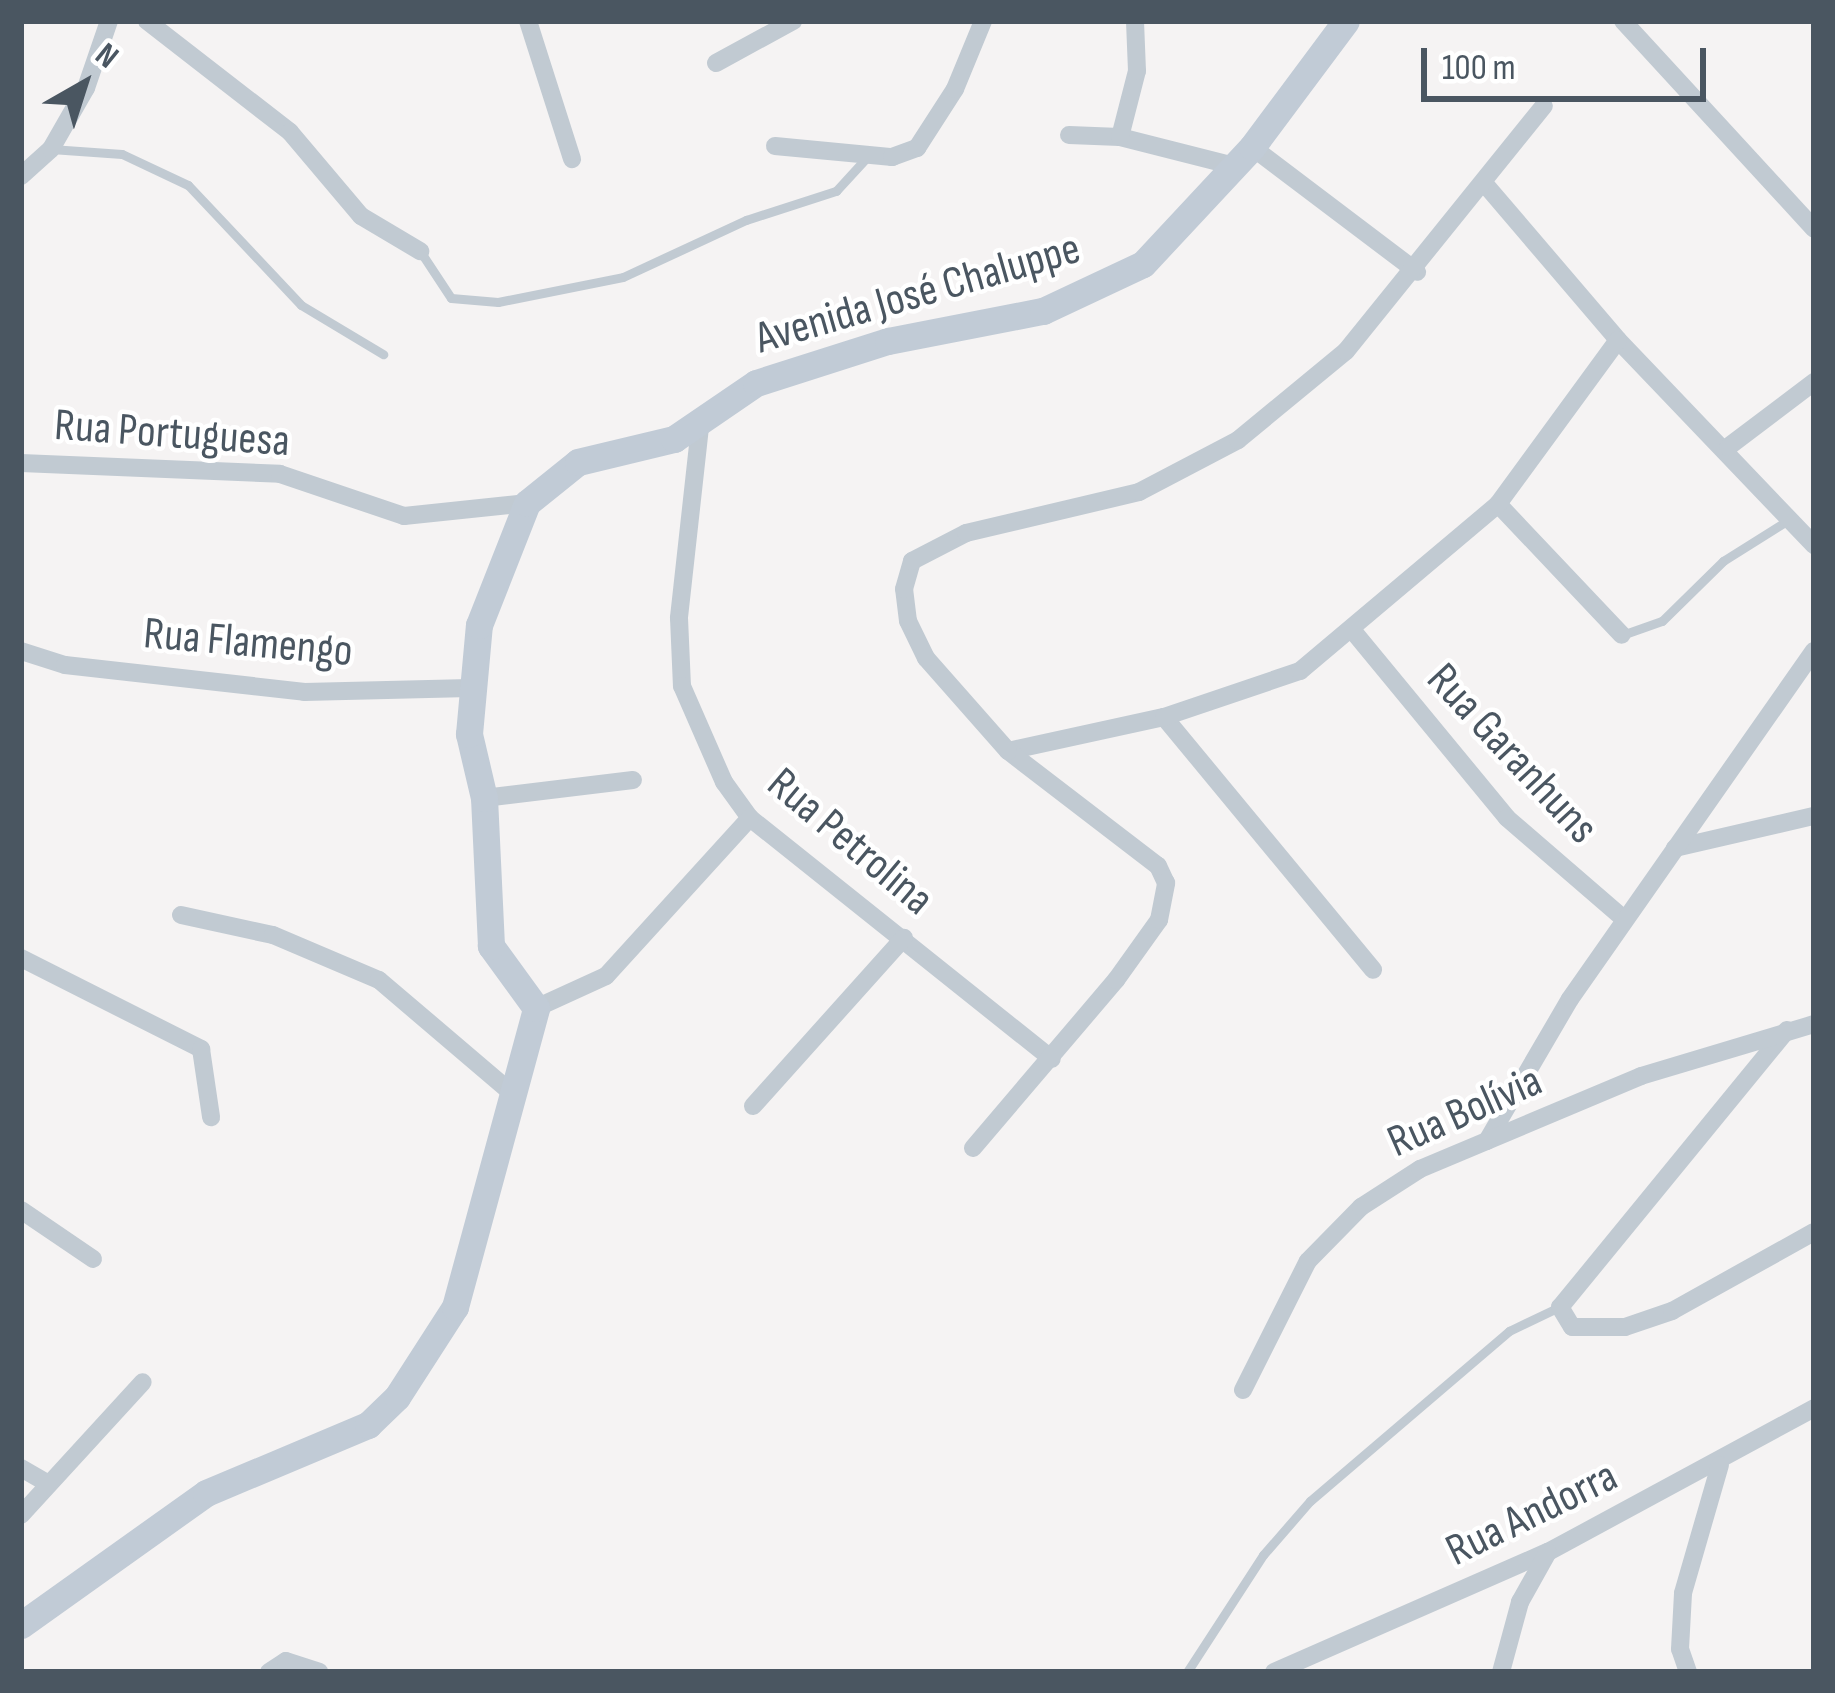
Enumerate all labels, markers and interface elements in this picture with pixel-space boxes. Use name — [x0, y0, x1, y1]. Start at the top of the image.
north arrow — [24, 24, 144, 144]
scale bar — [1427, 24, 1712, 98]
text: N — [87, 35, 126, 77]
text: 100 m — [1442, 47, 1516, 90]
street label: Avenida José Chaluppe — [750, 222, 1086, 366]
street label: Rua Portuguesa — [52, 399, 292, 469]
street label: Rua Flamengo — [141, 607, 355, 679]
street label: Rua Garanhuns — [1415, 653, 1609, 855]
street label: Rua Petrolina — [756, 757, 944, 927]
street label: Rua Bolívia — [1380, 1054, 1550, 1170]
street label: Rua Andorra — [1438, 1450, 1626, 1578]

